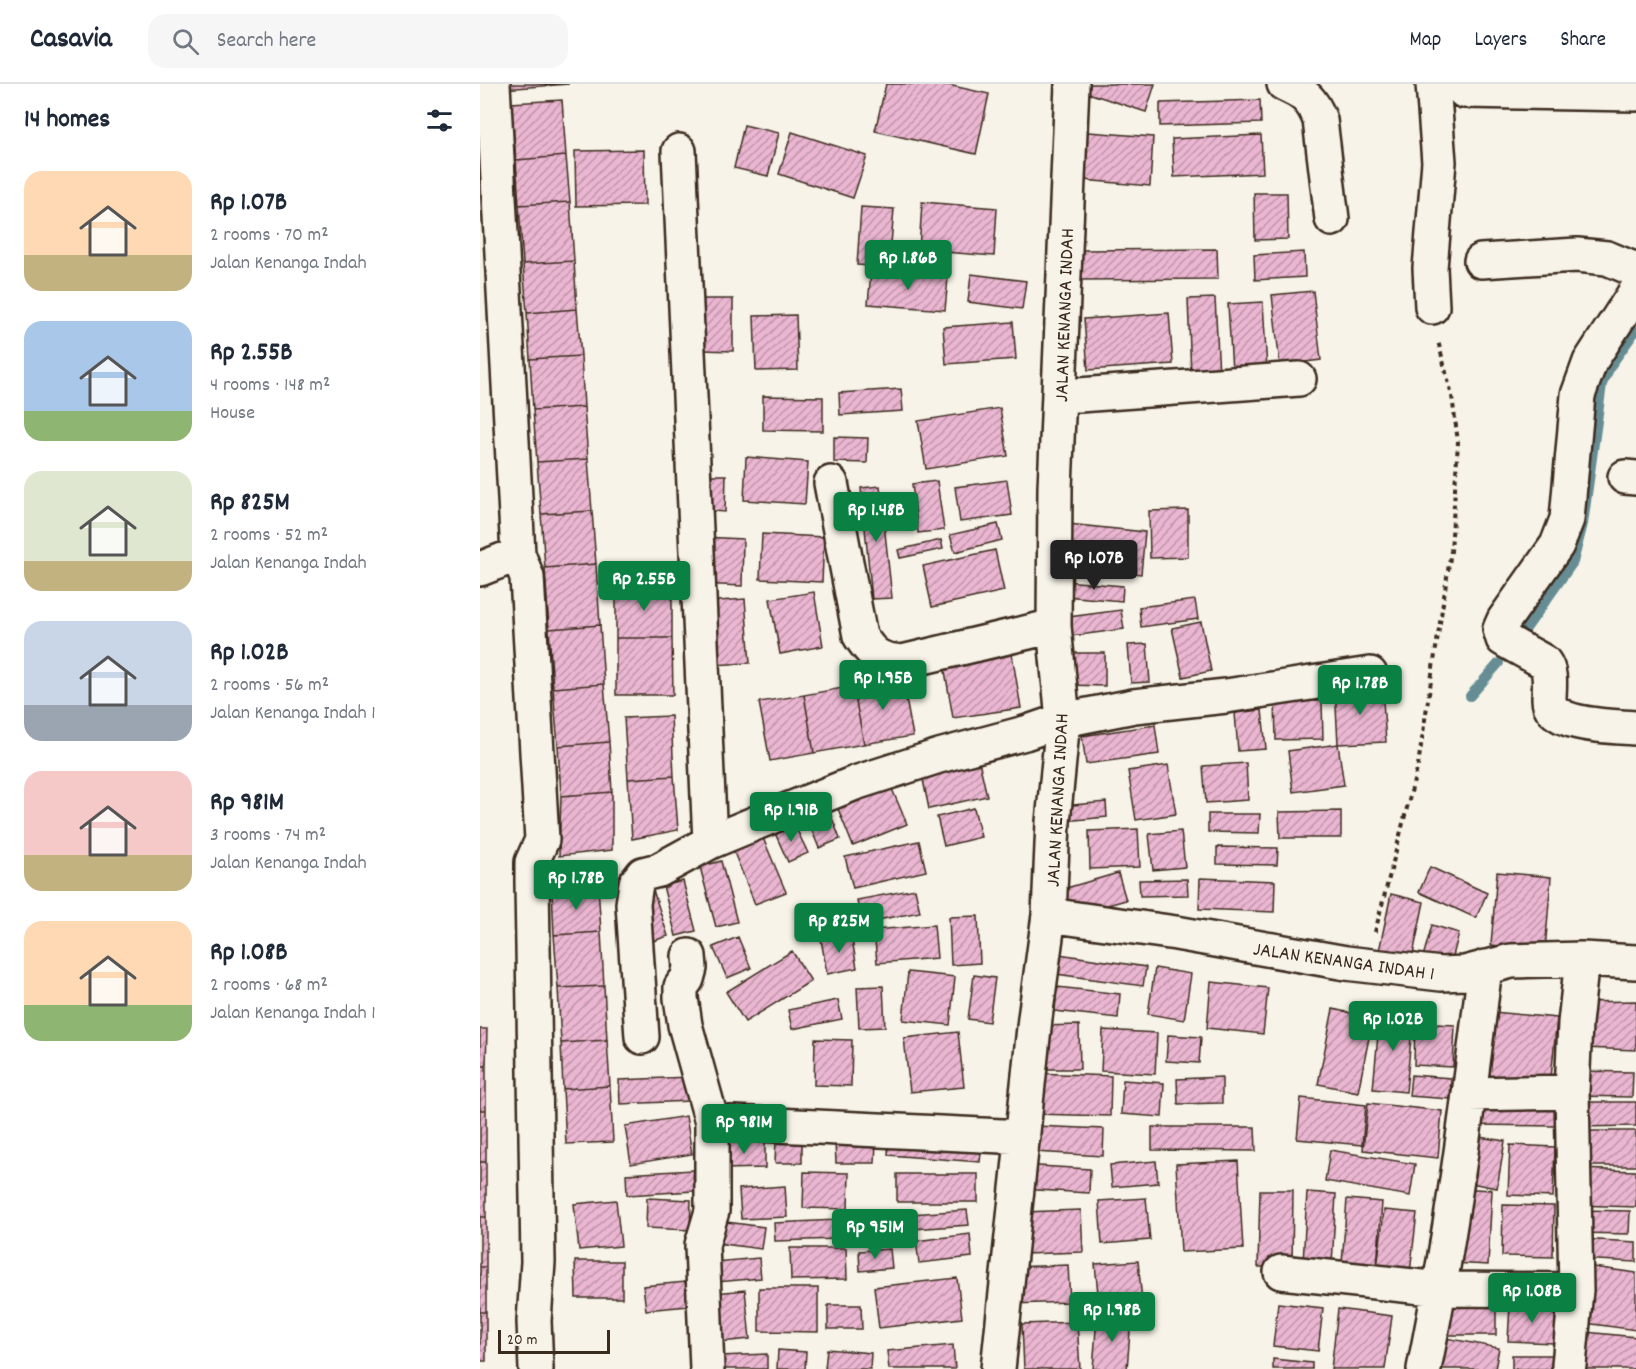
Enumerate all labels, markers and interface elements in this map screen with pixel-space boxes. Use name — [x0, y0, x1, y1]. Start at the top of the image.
search box — [148, 14, 568, 68]
text: Casavia — [30, 21, 112, 61]
icon: search — [169, 25, 202, 58]
text: Search here — [217, 26, 316, 57]
text: Map — [1410, 26, 1441, 56]
text: Layers — [1474, 26, 1527, 56]
text: Share — [1560, 26, 1606, 56]
text: 14 homes — [24, 102, 110, 139]
icon: filters — [423, 104, 456, 137]
text: Rp 1.07B — [210, 185, 287, 222]
icon: home — [72, 195, 144, 267]
text: 2 rooms · 70 m² — [210, 222, 329, 250]
street label: JALAN KENANGA INDAH — [1049, 228, 1083, 403]
pin: Rp 1.86B — [846, 240, 970, 291]
text: Rp 1.86B — [879, 245, 937, 273]
text: Jalan Kenanga Indah — [210, 250, 367, 278]
text: Rp 2.55B — [210, 335, 293, 372]
icon: home — [72, 345, 144, 417]
text: 4 rooms · 148 m² — [210, 372, 330, 400]
text: House — [210, 400, 255, 428]
text: Rp 825M — [210, 485, 290, 522]
pin: Rp 1.48B — [814, 492, 938, 543]
icon: home — [72, 495, 144, 567]
text: Rp 1.48B — [847, 497, 905, 525]
text: 2 rooms · 52 m² — [210, 522, 328, 550]
pin: Rp 1.07B — [1032, 540, 1156, 591]
text: Rp 1.07B — [1064, 545, 1124, 573]
text: Jalan Kenanga Indah — [210, 550, 367, 578]
pin: Rp 2.55B — [582, 561, 706, 612]
text: Rp 2.55B — [612, 566, 676, 594]
text: Rp 1.02B — [210, 635, 288, 672]
icon: home — [72, 645, 144, 717]
pin: Rp 1.95B — [821, 660, 945, 711]
text: Rp 1.95B — [853, 665, 913, 693]
pin: Rp 1.78B — [1298, 665, 1422, 716]
text: Rp 1.78B — [1332, 670, 1388, 698]
text: 2 rooms · 56 m² — [210, 672, 329, 700]
text: Jalan Kenanga Indah 1 — [210, 700, 376, 728]
street label: JALAN KENANGA INDAH — [1040, 713, 1078, 888]
text: Rp 981M — [210, 785, 284, 822]
pin: Rp 1.91B — [729, 792, 853, 843]
icon: home — [72, 795, 144, 867]
text: Rp 1.91B — [764, 797, 818, 825]
text: 3 rooms · 74 m² — [210, 822, 326, 850]
text: Jalan Kenanga Indah — [210, 850, 367, 878]
pin: Rp 1.78B — [514, 860, 638, 911]
text: Rp 1.78B — [548, 865, 604, 893]
pin: Rp 825M — [784, 903, 894, 954]
text: Rp 825M — [808, 908, 870, 936]
text: Rp 1.08B — [210, 935, 288, 972]
street label: JALAN KENANGA INDAH 1 — [1251, 936, 1436, 990]
icon: home — [72, 945, 144, 1017]
text: 2 rooms · 68 m² — [210, 972, 328, 1000]
text: Jalan Kenanga Indah 1 — [210, 1000, 376, 1028]
pin: Rp 1.02B — [1331, 1001, 1455, 1052]
text: Rp 1.02B — [1363, 1006, 1423, 1034]
pin: Rp 981M — [689, 1104, 799, 1155]
text: Rp 981M — [716, 1109, 772, 1137]
pin: Rp 951M — [820, 1209, 930, 1260]
text: Rp 951M — [846, 1214, 904, 1242]
pin: Rp 1.08B — [1470, 1273, 1594, 1324]
text: Rp 1.08B — [1502, 1278, 1562, 1306]
pin: Rp 1.98B — [1050, 1292, 1174, 1343]
text: Rp 1.98B — [1083, 1297, 1141, 1325]
scale bar — [498, 1327, 610, 1354]
text: 20 m — [507, 1329, 537, 1352]

